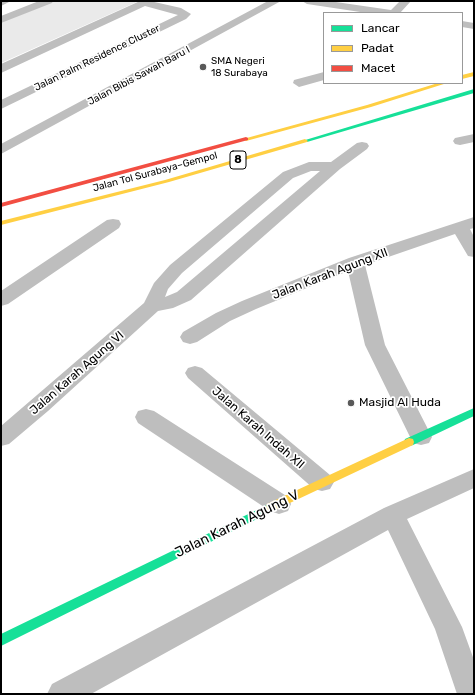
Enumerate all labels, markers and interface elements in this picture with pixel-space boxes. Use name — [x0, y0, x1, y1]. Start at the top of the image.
legend — [323, 12, 463, 84]
text: Lancar — [361, 21, 399, 35]
street label: Jalan Palm Residence Cluster — [32, 22, 162, 94]
text: Padat — [361, 41, 394, 55]
street label: Jalan Bibis Sawah Baru I — [86, 44, 192, 108]
place label: SMA Negeri 18 Surabaya — [211, 55, 268, 78]
text: Macet — [361, 61, 395, 75]
marker: SMA Negeri 18 Surabaya — [198, 62, 208, 72]
street label: Jalan Tol Surabaya–Gempol — [91, 150, 219, 194]
road number: 8 — [230, 151, 246, 169]
street label: Jalan Karah Agung XII — [270, 245, 390, 303]
street label: Jalan Karah Agung VI — [27, 328, 127, 418]
street label: Jalan Karah Indah XII — [209, 384, 307, 472]
place label: Masjid Al Huda — [359, 396, 441, 410]
marker: Masjid Al Huda — [346, 398, 356, 408]
street label: Jalan Karah Agung V — [172, 487, 302, 561]

